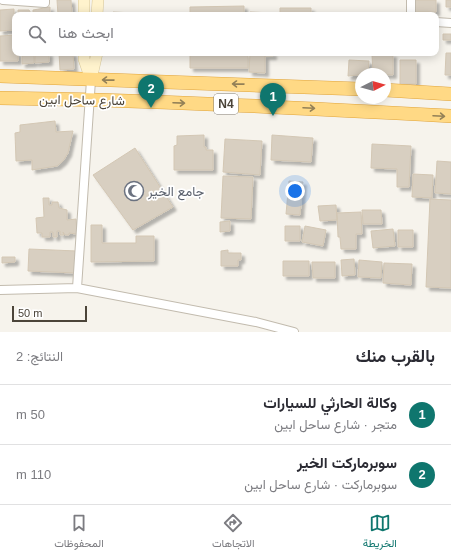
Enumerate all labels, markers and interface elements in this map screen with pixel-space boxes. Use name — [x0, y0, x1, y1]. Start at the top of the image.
search box — [12, 12, 439, 56]
icon: search — [26, 23, 48, 45]
text: ابحث هنا — [58, 24, 114, 41]
north arrow — [355, 68, 391, 104]
pin: 2 — [138, 75, 164, 108]
one-way arrow — [102, 77, 115, 84]
one-way arrow — [232, 80, 245, 88]
pin: 1 — [260, 83, 286, 116]
street label: شارع ساحل ابين — [39, 92, 125, 110]
road number: N4 — [214, 94, 238, 114]
one-way arrow — [172, 99, 185, 106]
one-way arrow — [302, 105, 315, 112]
one-way arrow — [432, 112, 445, 119]
mosque icon: جامع الخير — [123, 180, 145, 202]
your location — [285, 181, 305, 201]
place label: جامع الخير — [147, 184, 205, 201]
scale bar — [12, 304, 87, 323]
text: 50 m — [18, 307, 42, 319]
text: بالقرب منك — [356, 347, 435, 366]
text: النتائج: 2 — [16, 349, 63, 364]
text: وكالة الحارثي للسيارات — [263, 394, 397, 411]
text: 50 m — [16, 407, 45, 422]
text: 1 — [418, 407, 426, 422]
text: متجر · شارع ساحل ابين — [274, 417, 397, 432]
text: سوبرماركت الخير — [297, 454, 397, 471]
text: 110 m — [16, 467, 51, 482]
text: 2 — [418, 467, 426, 482]
text: سوبرماركت · شارع ساحل ابين — [244, 477, 397, 492]
tab: المحفوظات — [54, 512, 104, 553]
tab: الاتجاهات — [212, 512, 255, 553]
tab: الخريطة — [363, 512, 397, 553]

